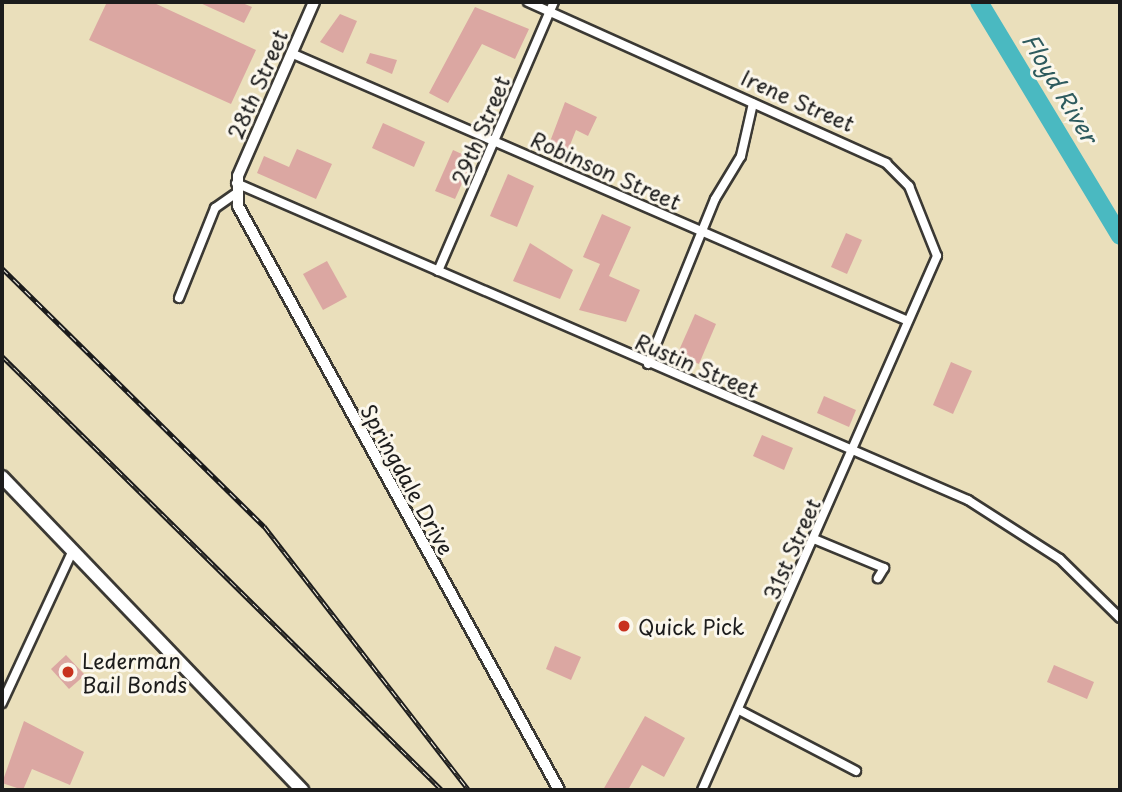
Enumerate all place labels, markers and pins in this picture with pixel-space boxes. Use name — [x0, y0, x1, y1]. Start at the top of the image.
place label: Quick Pick — [638, 613, 745, 639]
marker: Quick Pick — [616, 618, 632, 634]
place label: Lederman Bail Bonds — [82, 647, 188, 697]
marker: Lederman Bail Bonds — [60, 664, 76, 680]

